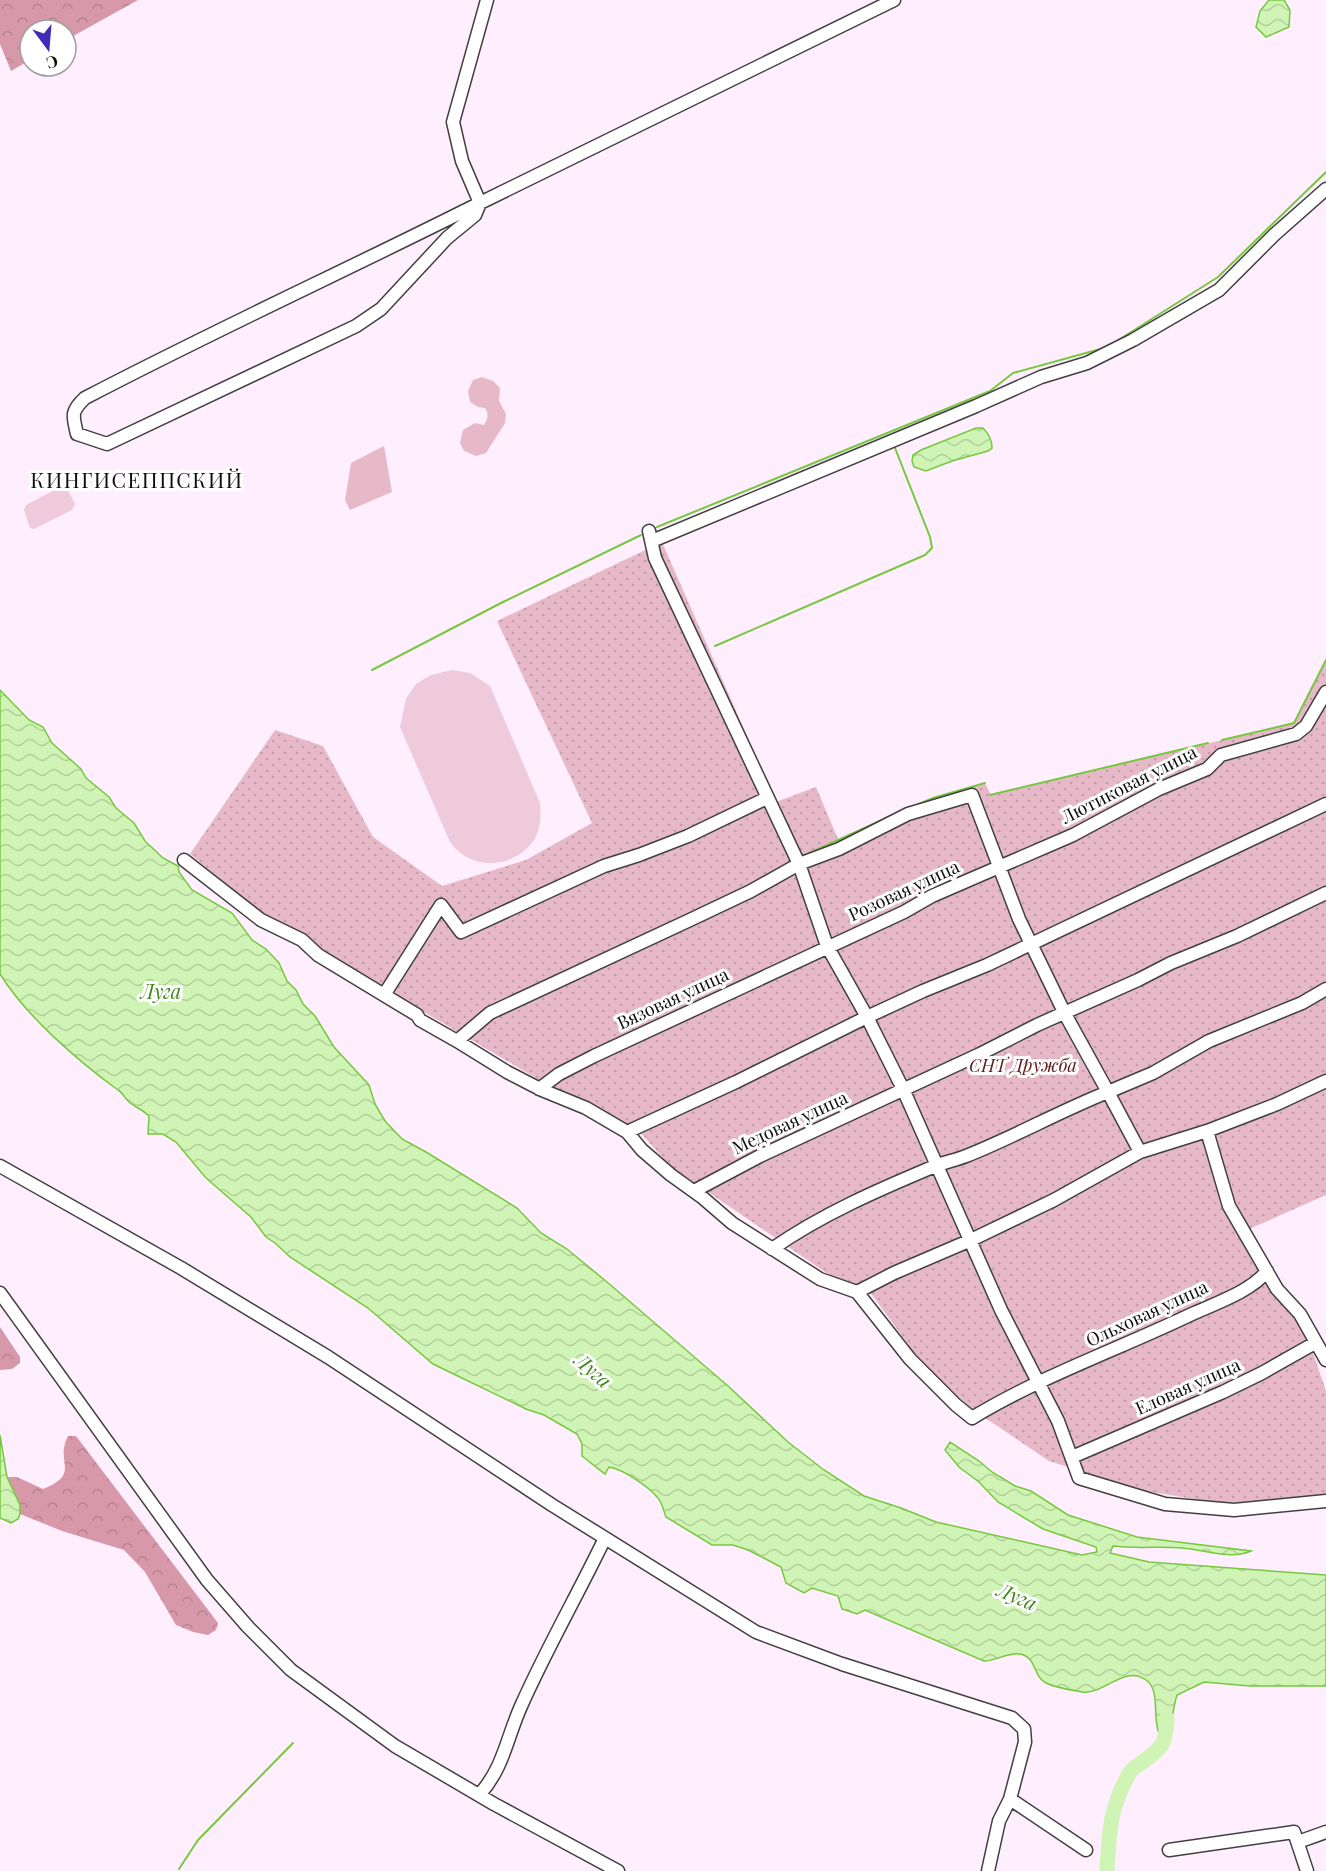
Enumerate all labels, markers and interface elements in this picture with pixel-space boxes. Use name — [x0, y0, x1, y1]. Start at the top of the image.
north arrow — [18, 18, 78, 78]
text: С — [44, 51, 61, 75]
district label: КИНГИСЕППСКИЙ — [30, 465, 244, 493]
street label: Лютиковая улица — [1056, 740, 1200, 829]
street label: Розовая улица — [844, 854, 963, 926]
street label: Вязовая улица — [613, 962, 732, 1034]
water label: Луга — [139, 977, 181, 1004]
park label: СНТ Дружба — [969, 1053, 1077, 1077]
street label: Медовая улица — [728, 1085, 851, 1159]
street label: Ольховая улица — [1082, 1274, 1212, 1352]
water label: Луга — [568, 1345, 618, 1393]
street label: Еловая улица — [1131, 1352, 1244, 1420]
water label: Луга — [992, 1575, 1041, 1616]

